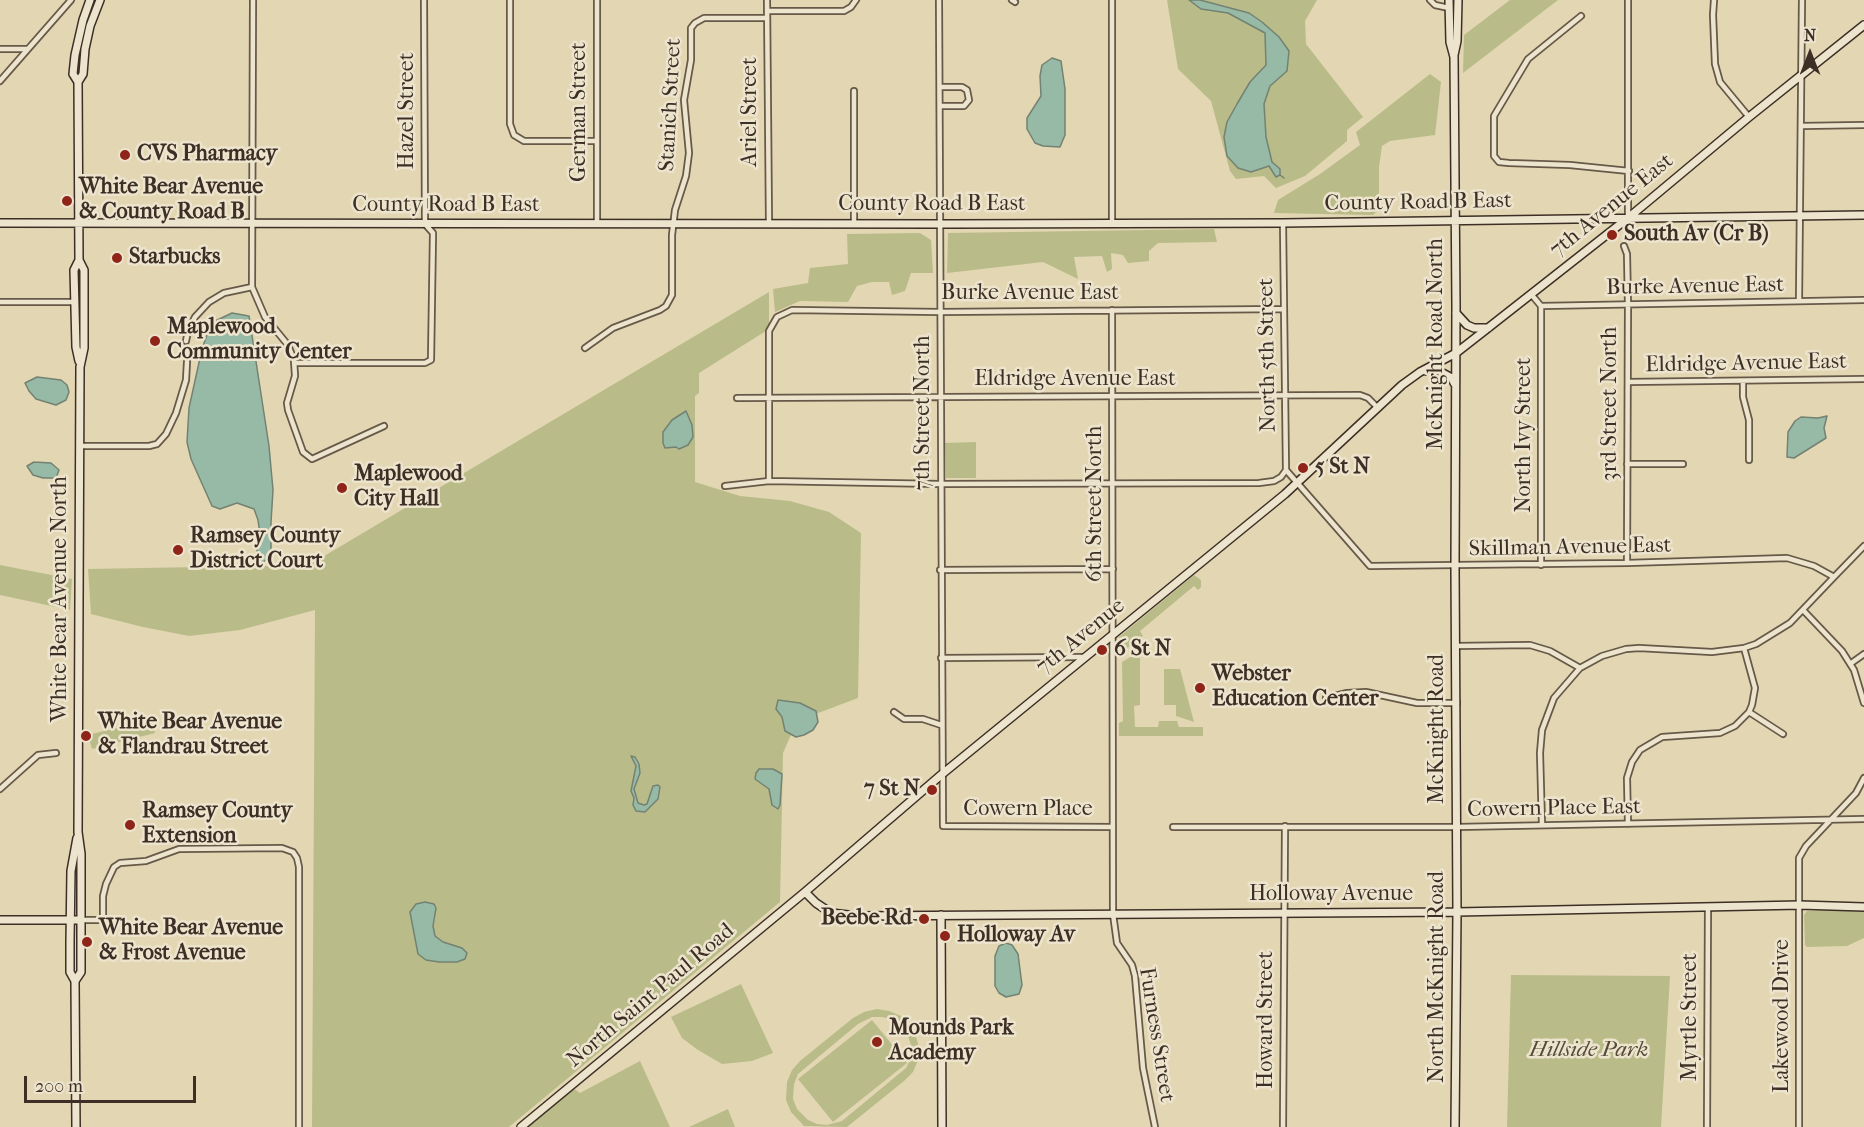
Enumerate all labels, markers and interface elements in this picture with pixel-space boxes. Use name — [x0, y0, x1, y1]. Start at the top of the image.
north arrow — [1780, 24, 1840, 84]
text: N — [1804, 26, 1816, 45]
street label: Stanich Street — [654, 38, 688, 172]
street label: German Street — [567, 42, 593, 182]
street label: Hazel Street — [395, 53, 421, 169]
street label: Ariel Street — [738, 57, 764, 167]
place label: CVS Pharmacy — [137, 142, 277, 168]
marker: CVS Pharmacy — [118, 148, 132, 162]
street label: 7th Avenue East — [1545, 148, 1679, 264]
place label: White Bear Avenue & County Road B — [79, 175, 263, 226]
street label: County Road B East — [1324, 188, 1512, 218]
street label: County Road B East — [838, 192, 1026, 218]
street label: County Road B East — [352, 193, 540, 219]
marker: White Bear Avenue & County Road B — [60, 194, 74, 208]
place label: South Av (Cr B) — [1624, 222, 1769, 248]
marker: South Av (Cr B) — [1605, 228, 1619, 242]
street label: McKnight Road North — [1424, 238, 1450, 450]
place label: Starbucks — [129, 245, 220, 271]
marker: Starbucks — [110, 251, 124, 265]
street label: Burke Avenue East — [1606, 272, 1784, 302]
street label: North 5th Street — [1253, 278, 1283, 432]
street label: Burke Avenue East — [941, 281, 1119, 307]
place label: Maplewood Community Center — [167, 315, 351, 366]
street label: 3rd Street North — [1598, 327, 1624, 481]
marker: Maplewood Community Center — [148, 334, 162, 348]
street label: 7th Street North — [911, 335, 937, 491]
street label: Eldridge Avenue East — [1645, 349, 1847, 379]
street label: North Ivy Street — [1512, 357, 1538, 513]
street label: Eldridge Avenue East — [974, 367, 1176, 393]
street label: 6th Street North — [1083, 426, 1109, 582]
place label: 5 St N — [1315, 455, 1370, 481]
marker: 5 St N — [1296, 461, 1310, 475]
place label: Maplewood City Hall — [354, 462, 463, 514]
street label: White Bear Avenue North — [48, 476, 74, 722]
marker: Maplewood City Hall — [335, 481, 349, 495]
place label: Ramsey County District Court — [190, 524, 340, 576]
street label: Skillman Avenue East — [1468, 533, 1672, 563]
marker: Ramsey County District Court — [171, 543, 185, 557]
street label: 7th Avenue — [1031, 593, 1131, 681]
place label: 6 St N — [1114, 637, 1171, 663]
marker: 6 St N — [1095, 643, 1109, 657]
street label: McKnight Road — [1425, 654, 1451, 804]
place label: Webster Education Center — [1212, 662, 1379, 714]
marker: Webster Education Center — [1193, 681, 1207, 695]
place label: White Bear Avenue & Flandrau Street — [98, 710, 282, 762]
marker: White Bear Avenue & Flandrau Street — [79, 729, 93, 743]
place label: 7 St N — [864, 777, 920, 803]
marker: 7 St N — [925, 783, 939, 797]
street label: Cowern Place East — [1467, 794, 1641, 824]
street label: Cowern Place — [963, 797, 1093, 823]
place label: Ramsey County Extension — [142, 799, 292, 850]
marker: Ramsey County Extension — [123, 818, 137, 832]
street label: North McKnight Road — [1425, 871, 1451, 1083]
street label: Holloway Avenue — [1249, 882, 1413, 908]
place label: Beebe Rd — [821, 906, 912, 932]
marker: Beebe Rd — [917, 912, 931, 926]
place label: White Bear Avenue & Frost Avenue — [99, 916, 283, 968]
street label: North Saint Paul Road — [562, 918, 740, 1074]
place label: Holloway Av — [957, 923, 1075, 949]
marker: Holloway Av — [938, 929, 952, 943]
marker: White Bear Avenue & Frost Avenue — [80, 935, 94, 949]
street label: Lakewood Drive — [1770, 939, 1796, 1093]
street label: Howard Street — [1254, 951, 1280, 1089]
street label: Myrtle Street — [1678, 953, 1704, 1081]
street label: Furness Street — [1132, 966, 1180, 1104]
place label: Mounds Park Academy — [889, 1016, 1013, 1068]
marker: Mounds Park Academy — [870, 1035, 884, 1049]
park label: Hillside Park — [1530, 1038, 1648, 1064]
scale bar — [27, 1064, 200, 1102]
text: 200 m — [35, 1076, 83, 1097]

